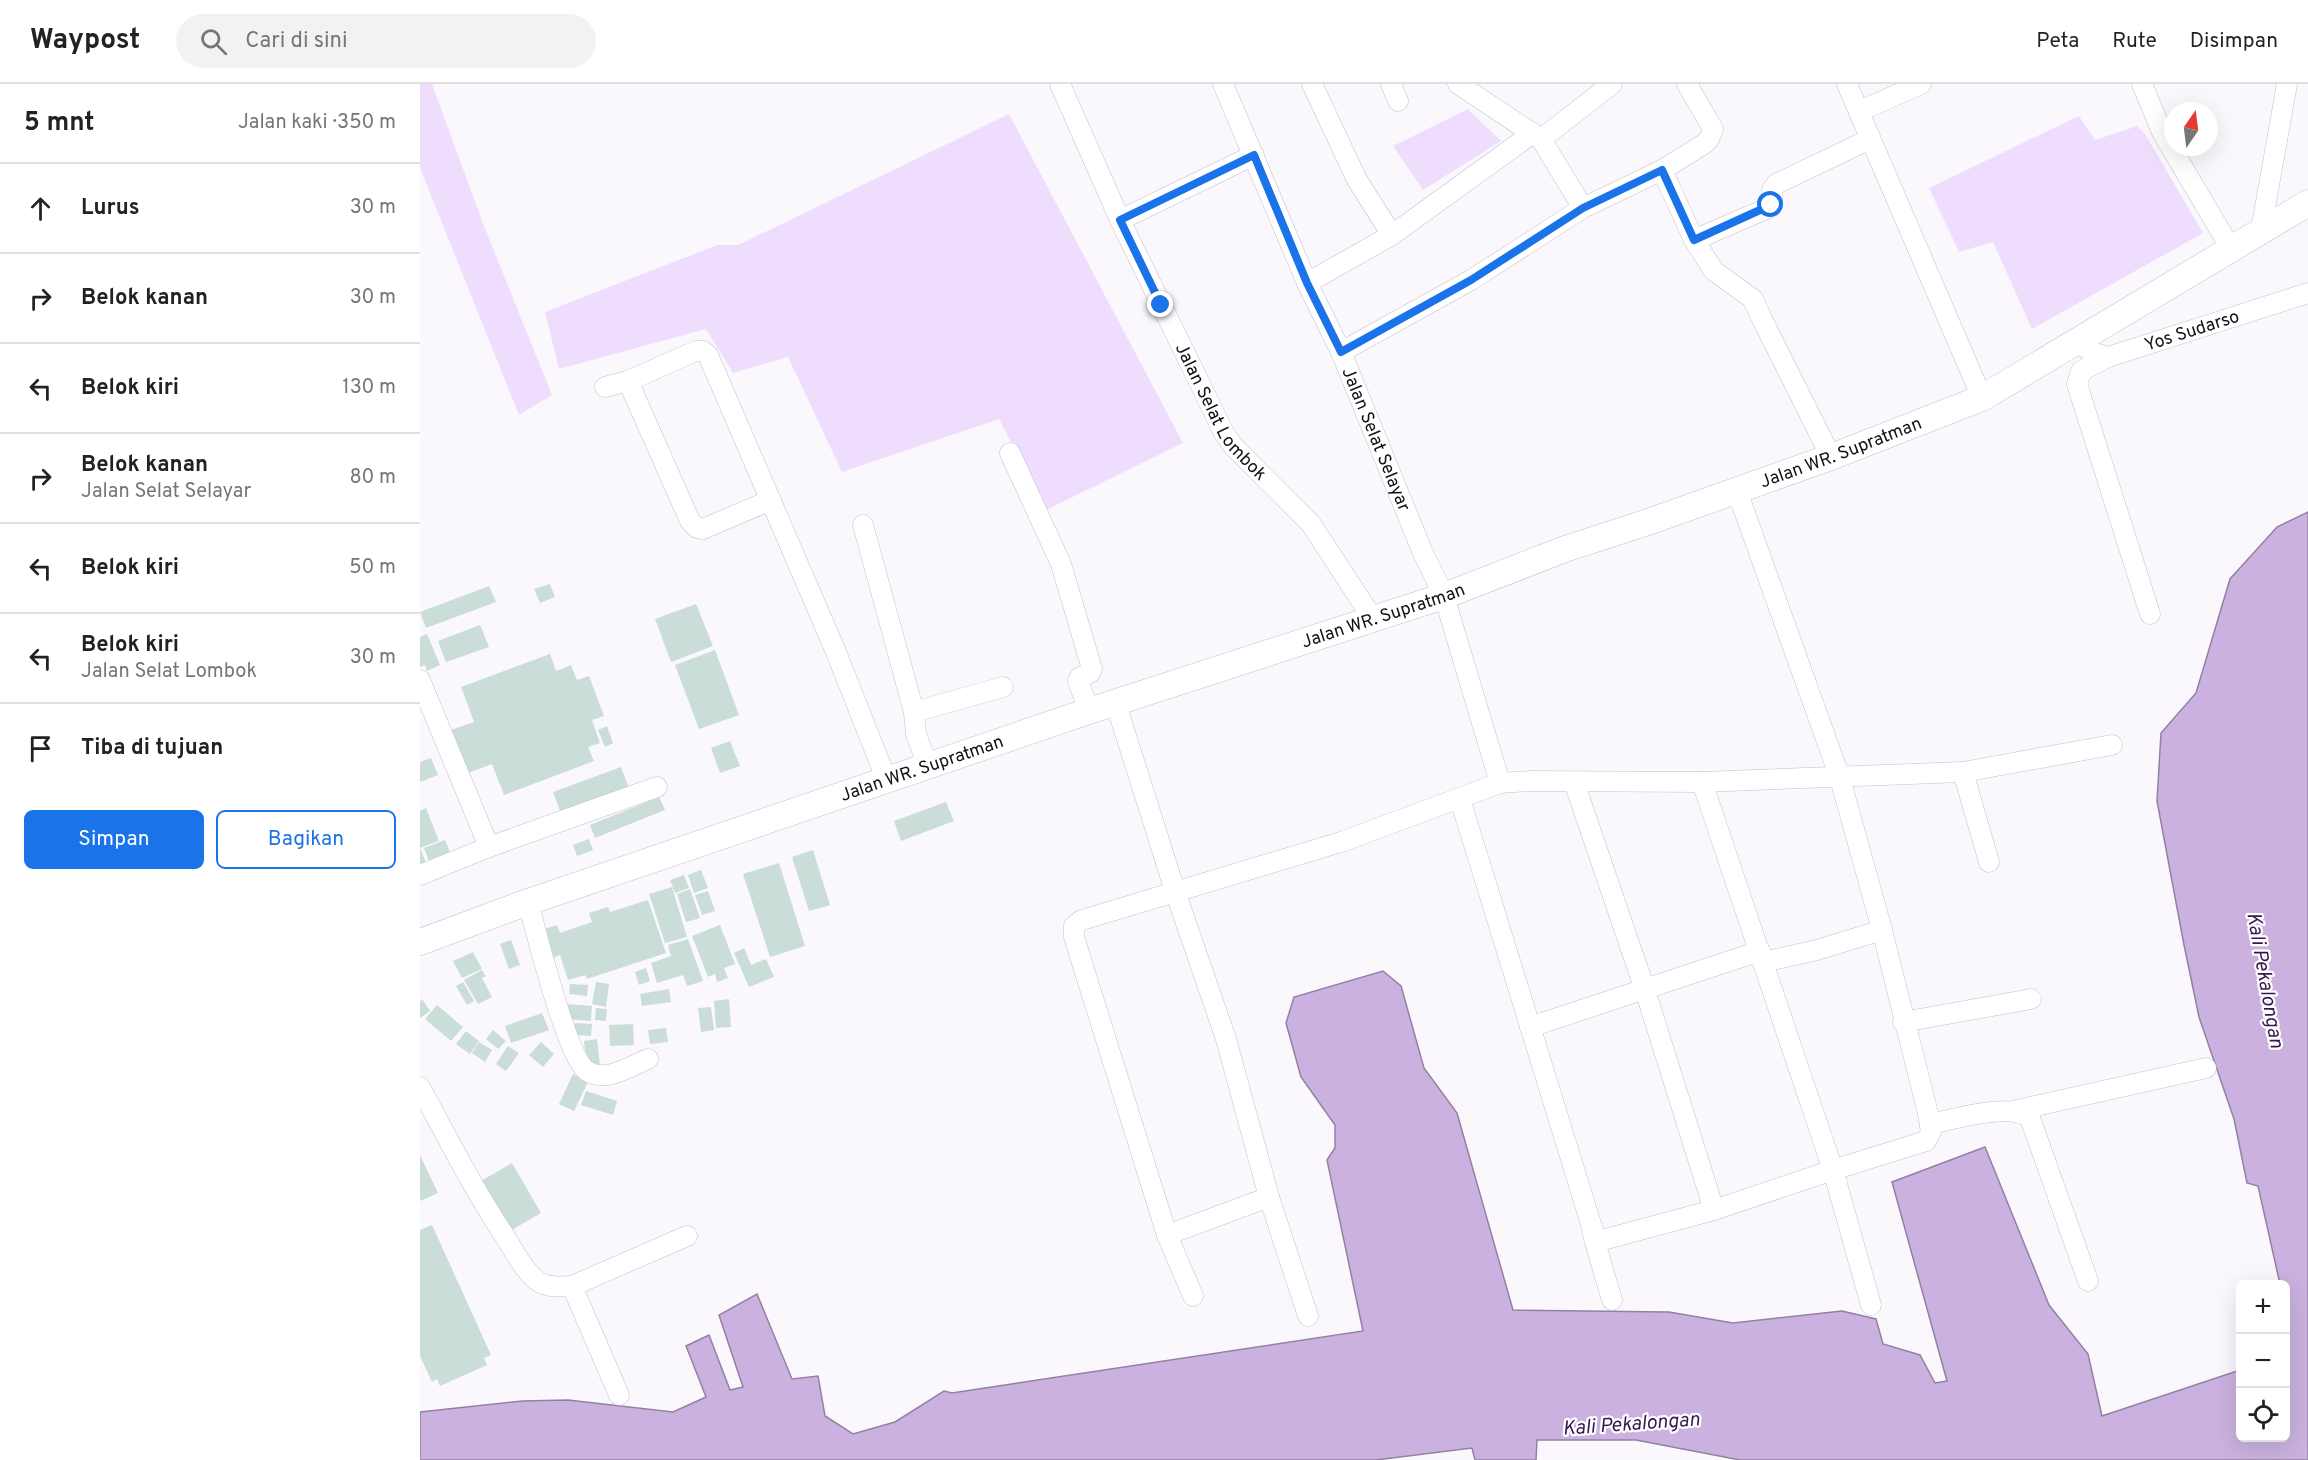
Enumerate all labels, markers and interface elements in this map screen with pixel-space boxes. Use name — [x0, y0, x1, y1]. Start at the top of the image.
search box — [176, 14, 596, 68]
text: Waypost — [30, 23, 140, 59]
icon: search — [197, 25, 230, 58]
text: Cari di sini — [245, 28, 348, 55]
text: Peta — [2036, 28, 2079, 55]
text: Rute — [2112, 28, 2157, 55]
text: Disimpan — [2190, 28, 2278, 55]
north arrow — [2164, 102, 2218, 156]
text: 5 mnt — [24, 107, 95, 140]
text: Jalan kaki · 350 m — [238, 110, 396, 136]
route start — [1757, 191, 1783, 217]
icon: ahead — [24, 192, 57, 225]
text: Lurus — [81, 195, 140, 222]
text: 30 m — [350, 195, 396, 221]
icon: right — [24, 282, 57, 315]
text: Belok kanan — [81, 285, 208, 312]
text: 30 m — [350, 285, 396, 311]
route end — [1147, 291, 1173, 317]
street label: Yos Sudarso — [2142, 306, 2242, 358]
street label: Jalan Selat Lombok — [1169, 340, 1271, 486]
street label: Jalan Selat Selayar — [1336, 364, 1415, 515]
icon: left — [24, 372, 57, 405]
text: Belok kiri — [81, 375, 179, 402]
text: 130 m — [342, 375, 396, 401]
street label: Jalan WR. Supratman — [1757, 413, 1925, 494]
text: Belok kanan — [81, 452, 208, 479]
icon: right — [24, 462, 57, 495]
text: 80 m — [350, 465, 396, 491]
text: Jalan Selat Selayar — [81, 479, 251, 505]
icon: left — [24, 552, 57, 585]
text: Belok kiri — [81, 555, 179, 582]
text: 50 m — [349, 555, 396, 581]
street label: Jalan WR. Supratman — [1299, 579, 1469, 654]
text: Belok kiri — [81, 632, 179, 659]
icon: left — [24, 642, 57, 675]
text: 30 m — [350, 645, 396, 671]
text: Jalan Selat Lombok — [81, 659, 257, 685]
street label: Jalan WR. Supratman — [837, 731, 1007, 808]
icon: arrive — [24, 732, 57, 765]
text: Tiba di tujuan — [81, 735, 223, 762]
button: Simpan — [24, 810, 204, 869]
button: Bagikan — [216, 810, 396, 869]
water label: Kali Pekalongan — [2239, 910, 2289, 1050]
map controls — [2236, 1280, 2290, 1442]
button: + — [2236, 1280, 2290, 1334]
button: − — [2236, 1334, 2290, 1388]
button: locate — [2236, 1388, 2290, 1442]
water label: Kali Pekalongan — [1562, 1407, 1701, 1443]

